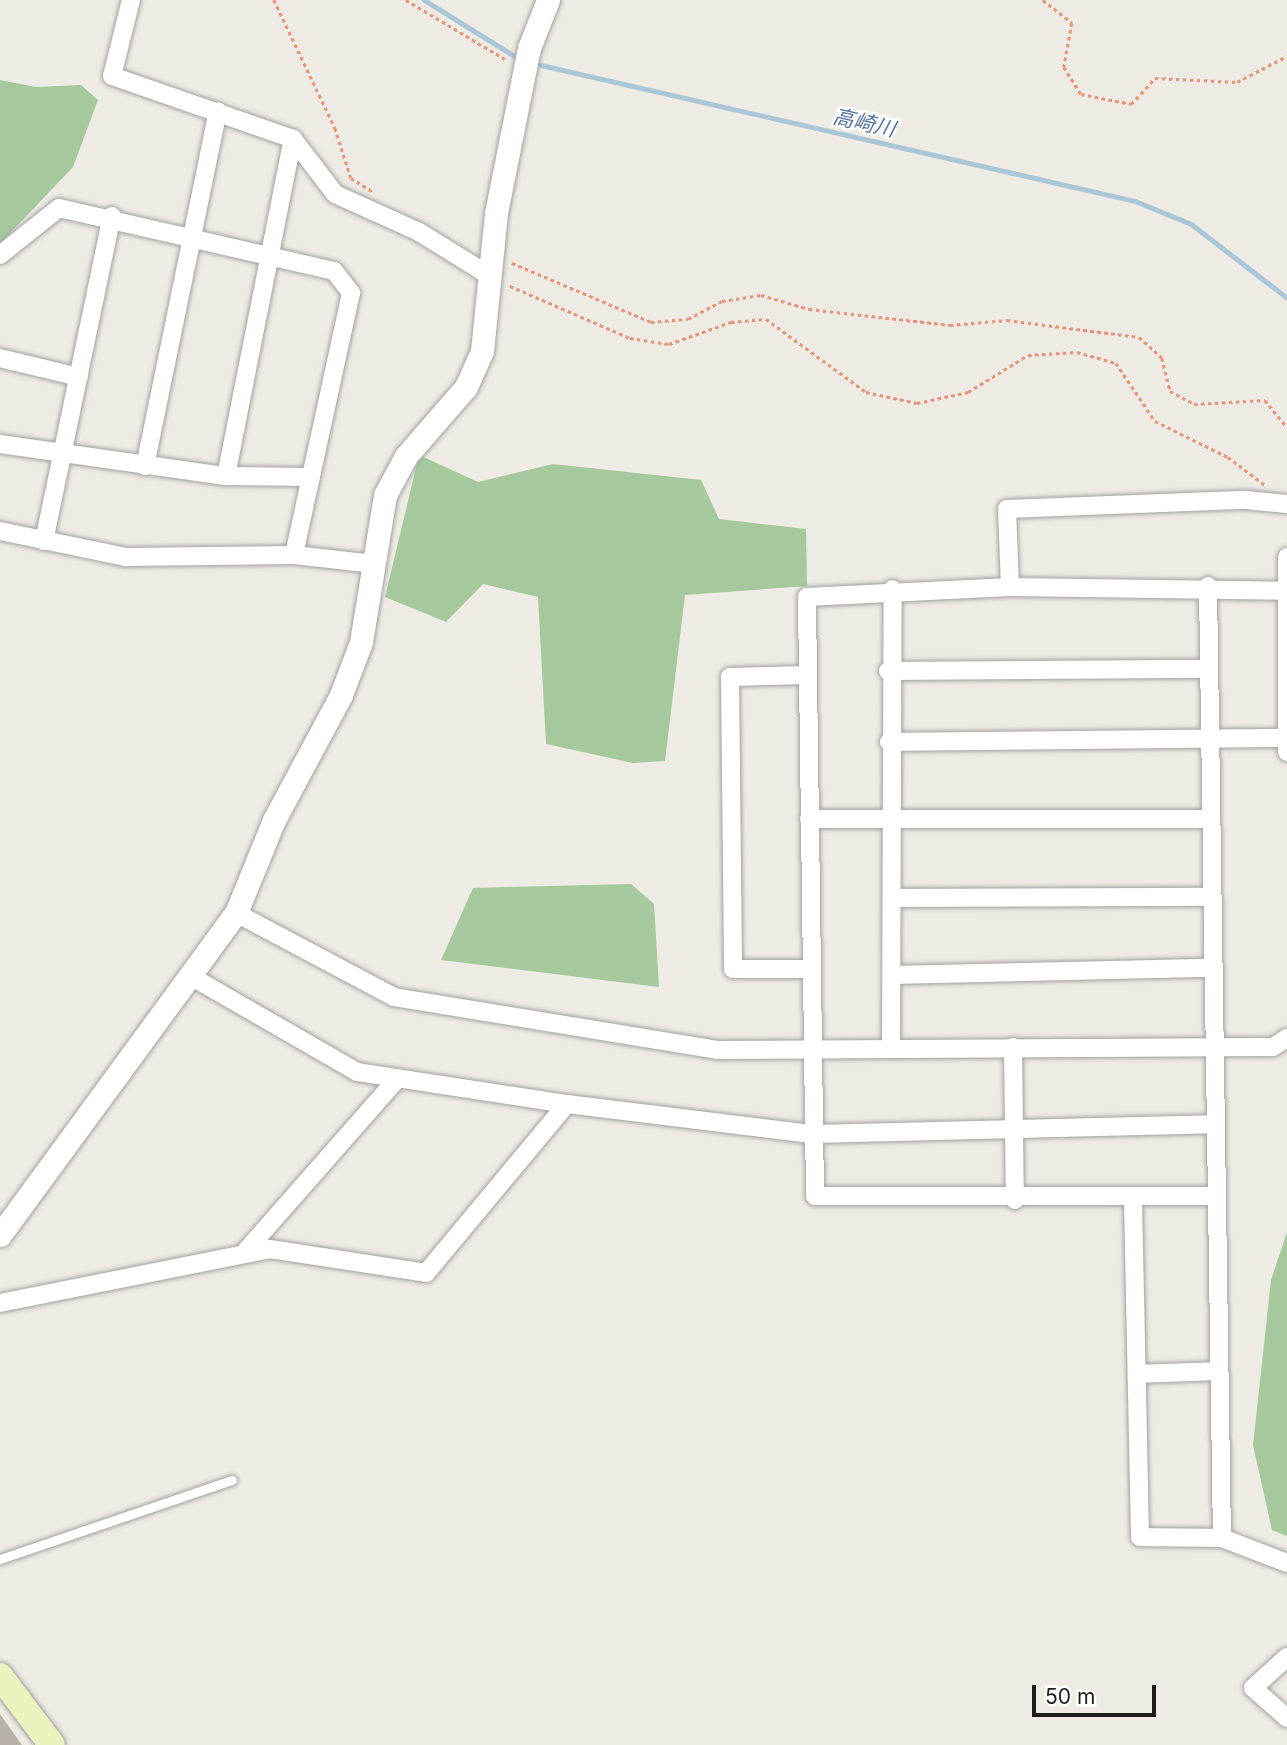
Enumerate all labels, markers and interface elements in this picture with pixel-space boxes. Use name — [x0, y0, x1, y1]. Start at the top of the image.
water label: 高崎川 — [830, 104, 898, 142]
scale bar — [1035, 1672, 1159, 1716]
text: 50 m — [1045, 1684, 1095, 1709]

